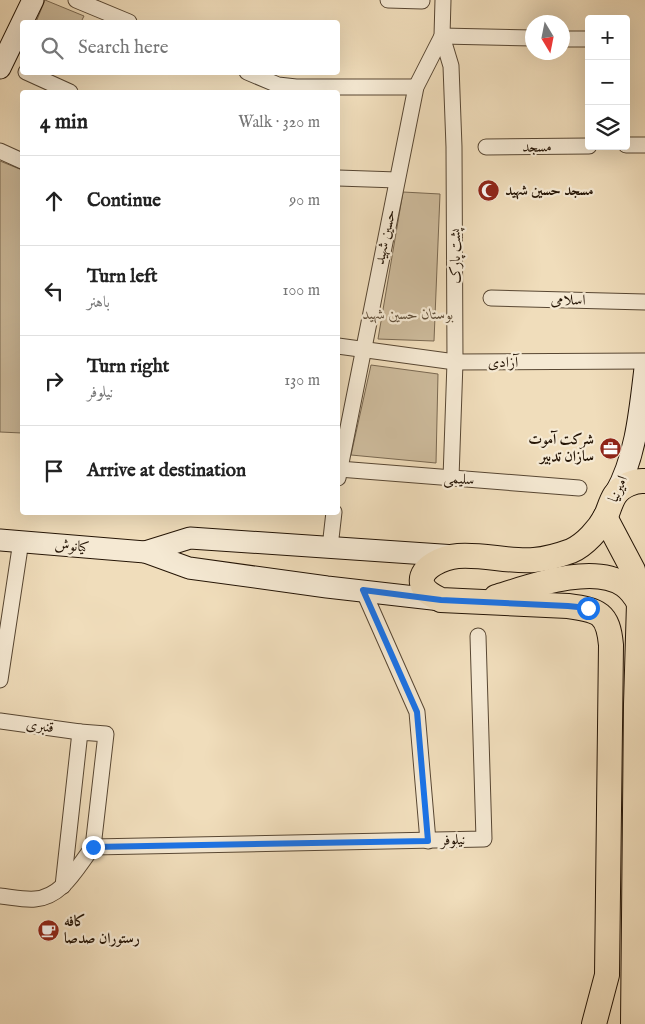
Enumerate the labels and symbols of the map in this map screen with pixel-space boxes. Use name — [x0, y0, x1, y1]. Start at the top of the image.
north arrow — [525, 15, 570, 60]
street label: مسجد — [522, 137, 552, 157]
mosque icon: مسجد حسین شهید — [477, 178, 501, 202]
place label: مسجد حسین شهید — [505, 181, 594, 200]
street label: حسین شهید — [370, 208, 400, 266]
street label: پشت پارک — [446, 228, 466, 284]
street label: اسلامی — [550, 290, 586, 310]
park label: بوستان حسین شهید — [362, 305, 454, 324]
street label: آزادی — [488, 353, 520, 372]
place label: شرکت آموت سازان تدبیر — [528, 430, 594, 466]
office icon: شرکت آموت سازان تدبیر — [598, 436, 622, 460]
street label: سلیمی — [443, 468, 475, 491]
street label: امیرنیا — [604, 473, 632, 505]
street label: کیانوش — [54, 535, 90, 557]
route start — [577, 597, 600, 620]
street label: قنبری — [25, 715, 55, 737]
street label: نیلوفر — [438, 830, 466, 850]
route end — [82, 836, 105, 859]
place label: کافه رستوران صدصا — [64, 912, 140, 948]
cafe icon: کافه رستوران صدصا — [36, 918, 60, 942]

